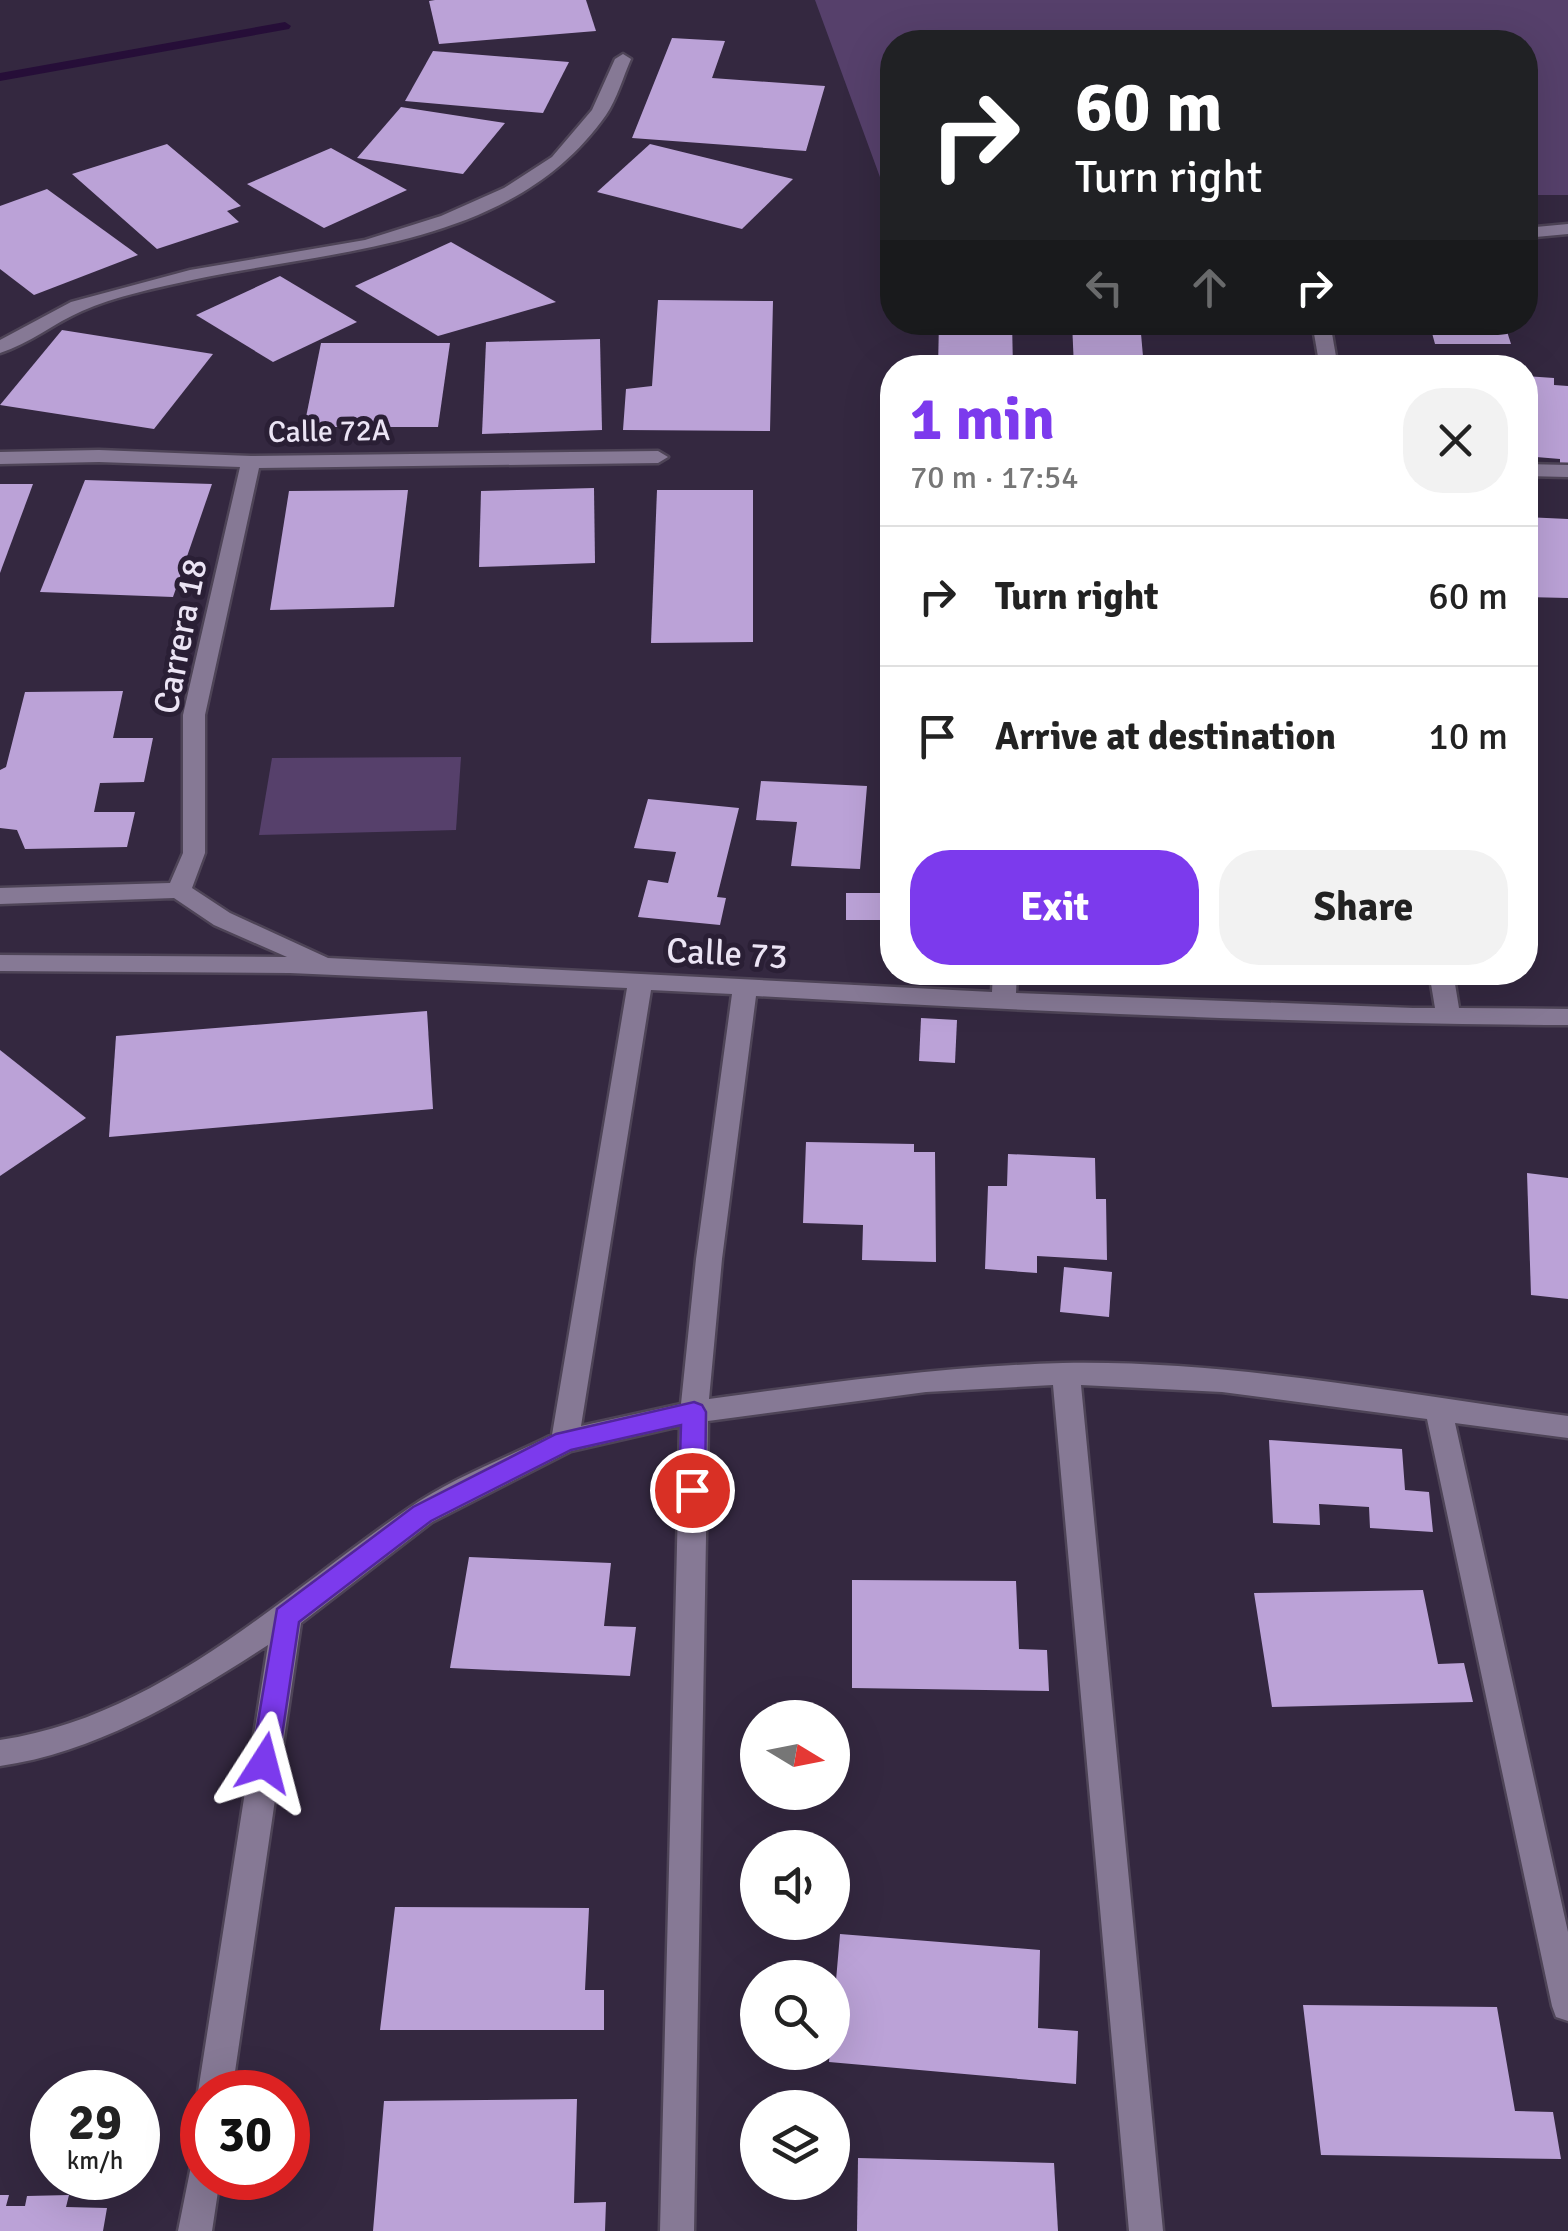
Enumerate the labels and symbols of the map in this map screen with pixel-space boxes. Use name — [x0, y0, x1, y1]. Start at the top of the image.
street label: Calle 72A — [267, 412, 391, 451]
street label: Carrera 18 — [144, 555, 217, 717]
street label: Calle 73 — [665, 929, 789, 978]
pin — [650, 1448, 735, 1533]
north arrow — [740, 1700, 850, 1810]
position arrow — [212, 1711, 316, 1815]
speed limit sign: 30 — [180, 2070, 310, 2200]

